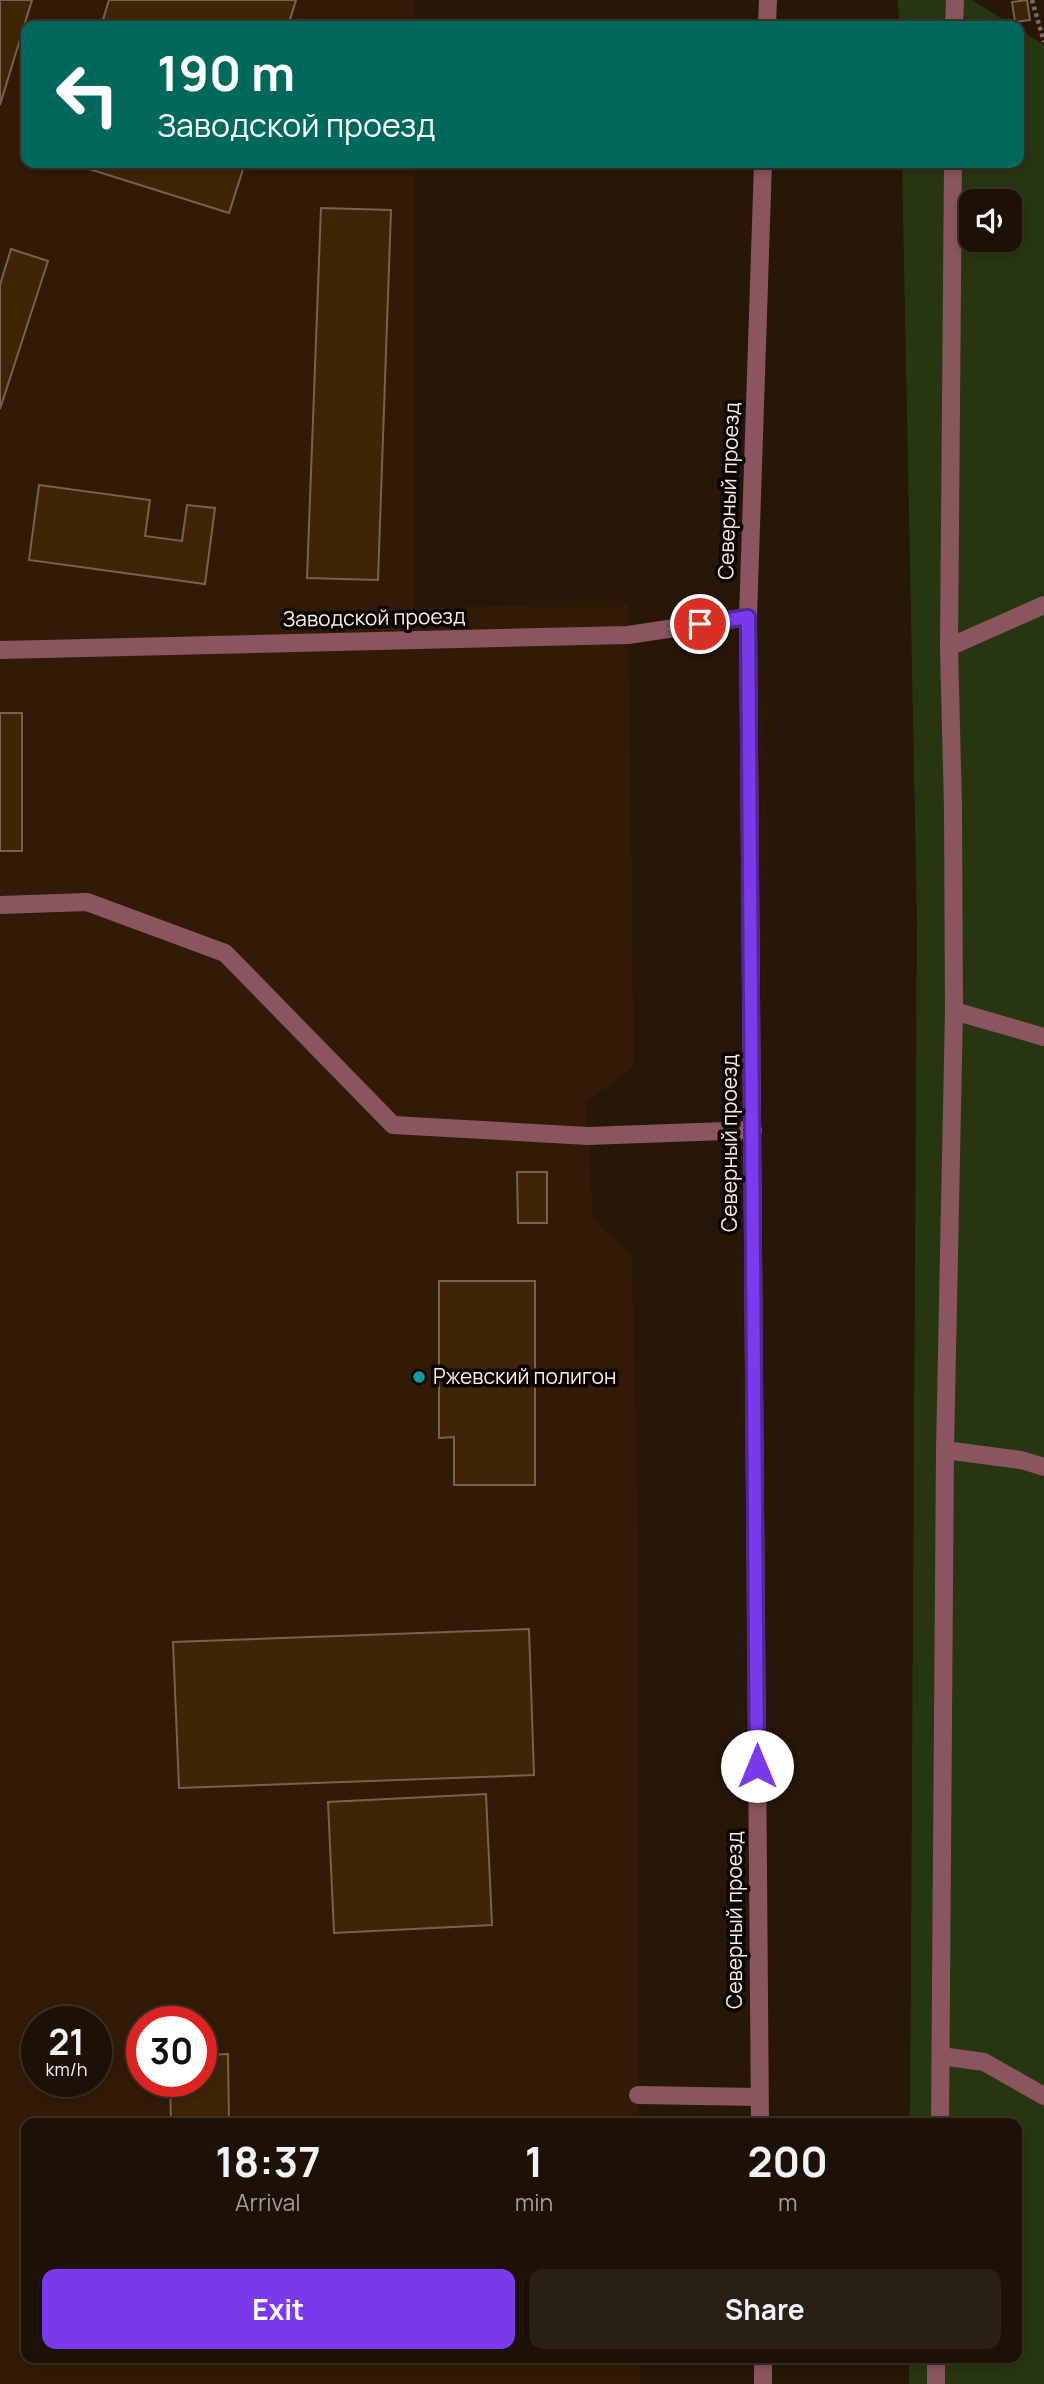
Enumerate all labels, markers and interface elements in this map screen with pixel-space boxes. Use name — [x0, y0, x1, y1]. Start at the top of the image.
text: 190 m — [157, 39, 295, 106]
icon: left — [42, 49, 133, 140]
text: Заводской проезд — [157, 103, 435, 147]
map controls — [959, 189, 1022, 252]
button: sound — [959, 189, 1022, 252]
street label: Северный проезд — [711, 402, 745, 580]
pin — [670, 594, 730, 654]
street label: Заводской проезд — [282, 601, 466, 633]
icon: arrive — [681, 605, 719, 643]
street label: Северный проезд — [715, 1054, 743, 1232]
place label: Ржевский полигон — [433, 1362, 616, 1390]
marker: Ржевский полигон — [411, 1369, 427, 1385]
position arrow — [720, 1729, 794, 1803]
street label: Северный проезд — [720, 1831, 748, 2009]
speed limit sign: 30 — [126, 2006, 217, 2097]
text: 21 — [48, 2018, 85, 2066]
text: km/h — [46, 2057, 87, 2081]
text: 18:37 — [215, 2132, 321, 2190]
text: 1 — [525, 2132, 543, 2190]
text: 200 — [748, 2132, 828, 2190]
text: Arrival — [235, 2186, 301, 2218]
text: min — [515, 2186, 553, 2218]
text: m — [778, 2186, 797, 2218]
button: Exit — [42, 2269, 515, 2349]
button: Share — [529, 2269, 1001, 2349]

